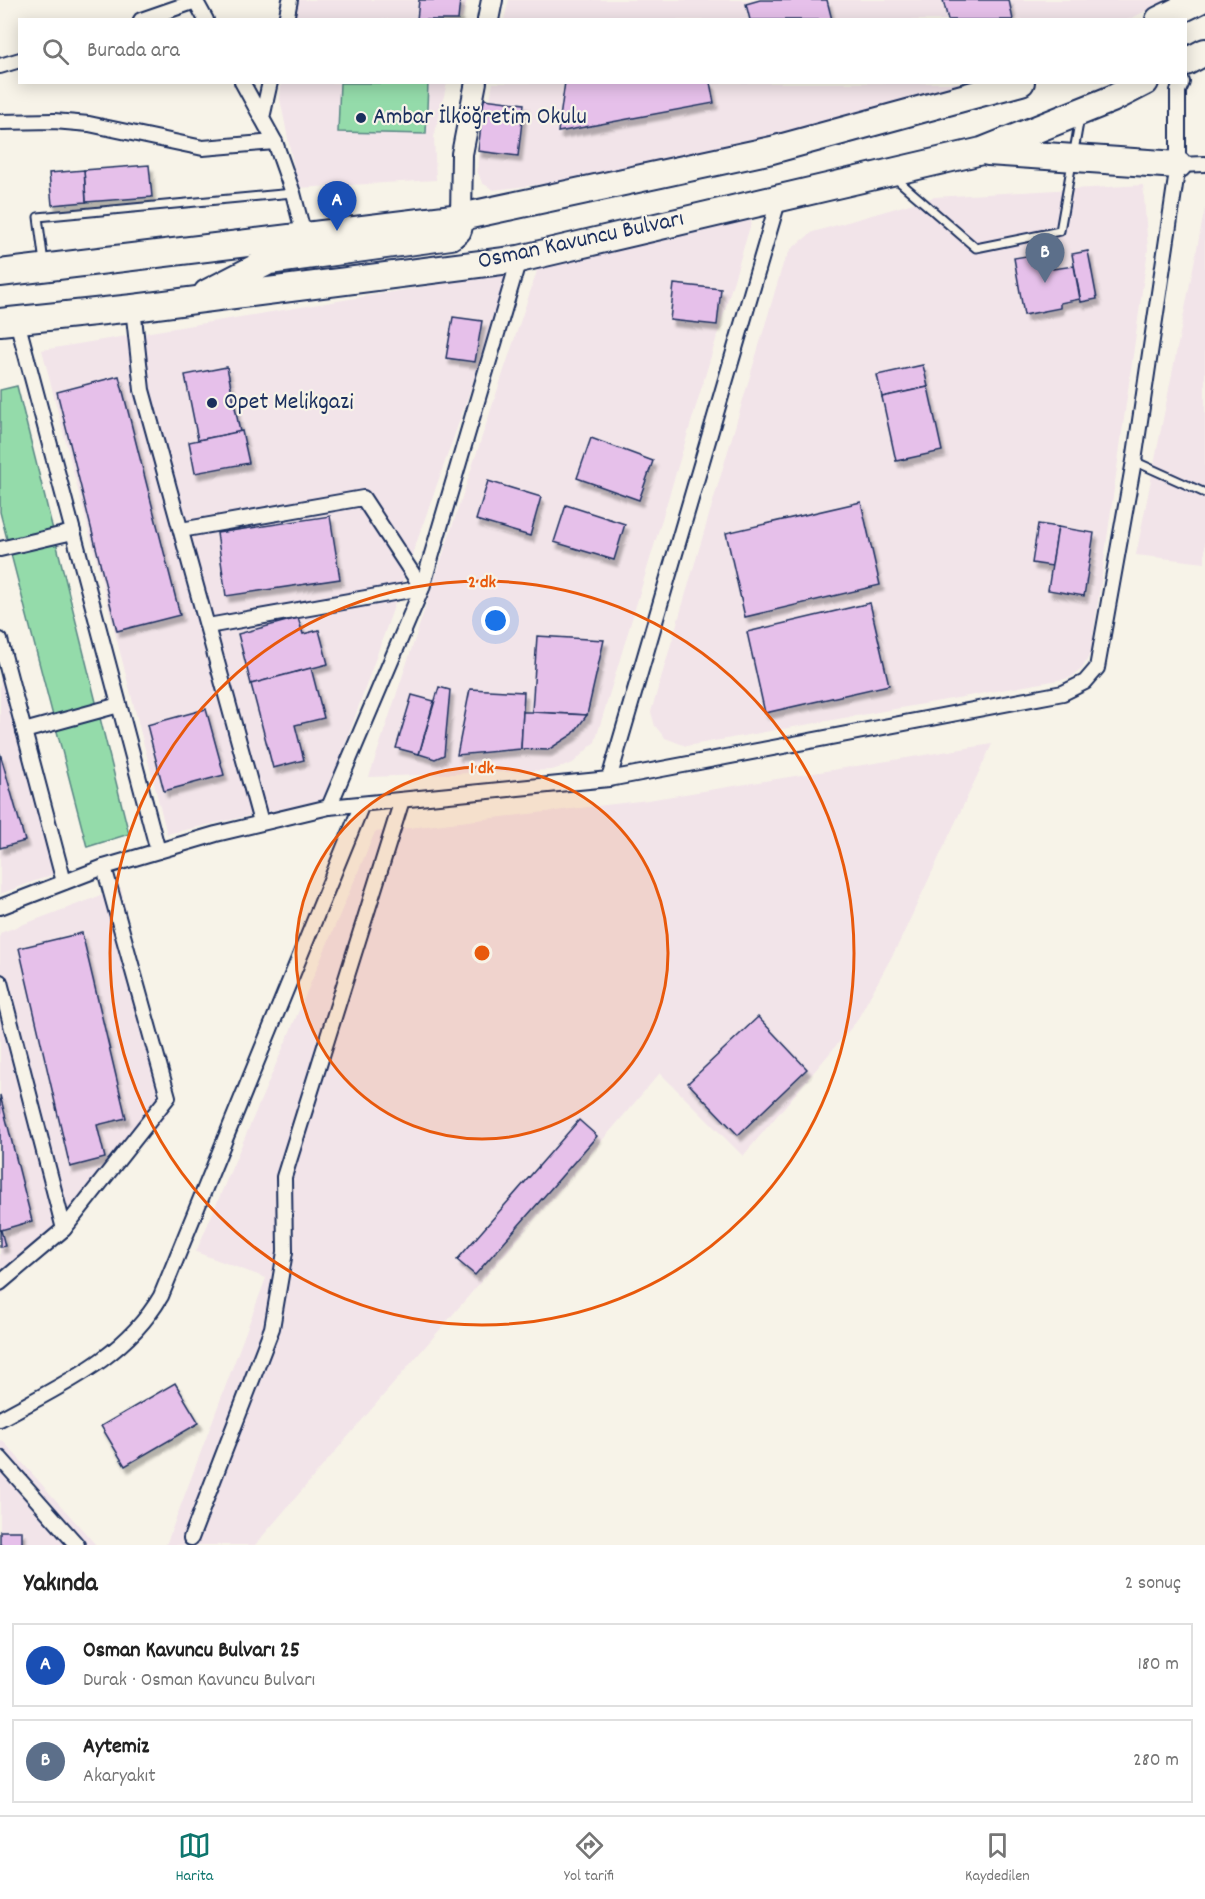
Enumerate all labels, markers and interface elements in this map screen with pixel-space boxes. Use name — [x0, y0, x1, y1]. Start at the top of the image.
search box — [18, 18, 1187, 84]
icon: search — [39, 35, 72, 68]
text: Burada ara — [87, 36, 180, 67]
place label: Ambar İlköğretim Okulu — [373, 101, 587, 135]
marker: Ambar İlköğretim Okulu — [354, 111, 368, 125]
pin: A — [318, 182, 356, 231]
street label: Osman Kavuncu Bulvarı — [475, 203, 687, 279]
pin: B — [1026, 234, 1064, 283]
place label: Opet Melikgazi — [224, 386, 354, 420]
marker: Opet Melikgazi — [205, 396, 219, 410]
text: 2 dk — [468, 571, 497, 596]
your location — [481, 606, 510, 635]
text: 1 dk — [470, 757, 495, 782]
centre of rings — [472, 943, 492, 963]
text: Yakında — [24, 1566, 98, 1603]
text: 2 sonuç — [1124, 1570, 1181, 1598]
text: Osman Kavuncu Bulvarı 25 — [83, 1636, 300, 1667]
text: A — [40, 1651, 51, 1679]
text: 180 m — [1137, 1651, 1179, 1679]
text: Durak · Osman Kavuncu Bulvarı — [83, 1667, 315, 1695]
text: Aytemiz — [83, 1732, 149, 1763]
text: B — [41, 1747, 50, 1775]
text: 280 m — [1133, 1747, 1179, 1775]
text: Akaryakıt — [83, 1763, 156, 1791]
tab: Harita — [175, 1829, 213, 1888]
tab: Yol tarifi — [564, 1829, 614, 1888]
tab: Kaydedilen — [965, 1829, 1030, 1888]

